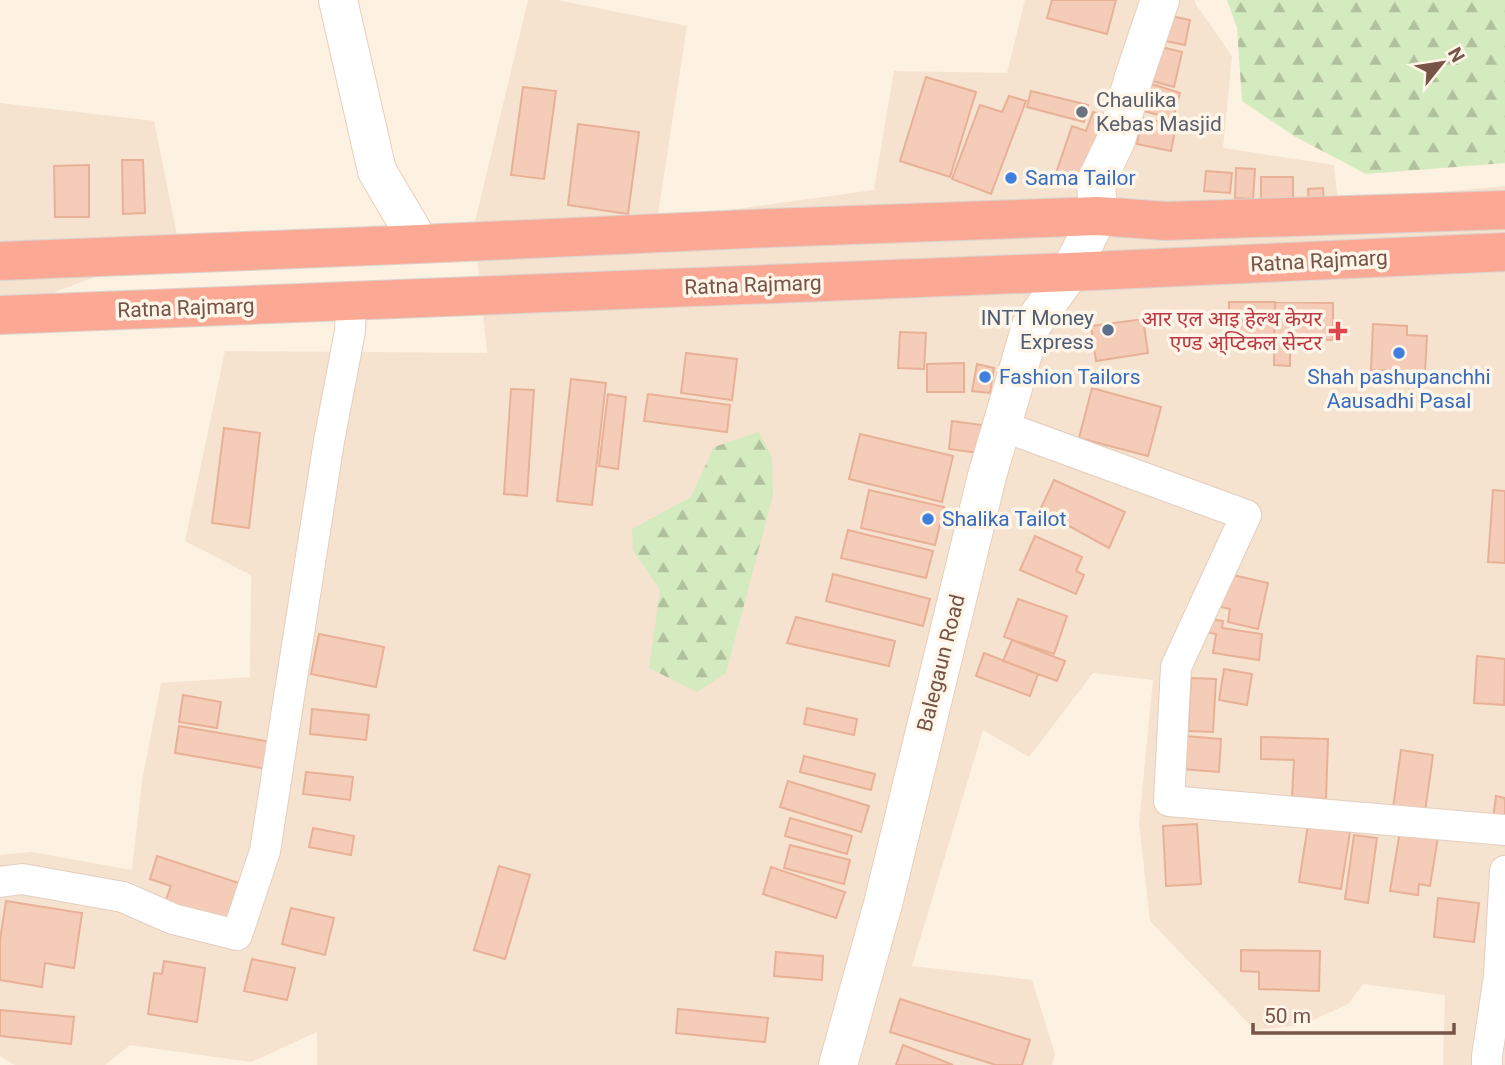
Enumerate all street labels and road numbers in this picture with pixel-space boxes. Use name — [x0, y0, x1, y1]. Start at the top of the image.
street label: Ratna Rajmarg — [1250, 245, 1388, 277]
street label: Ratna Rajmarg — [684, 271, 822, 299]
street label: Ratna Rajmarg — [117, 294, 255, 322]
street label: Balegaun Road — [912, 592, 970, 734]

